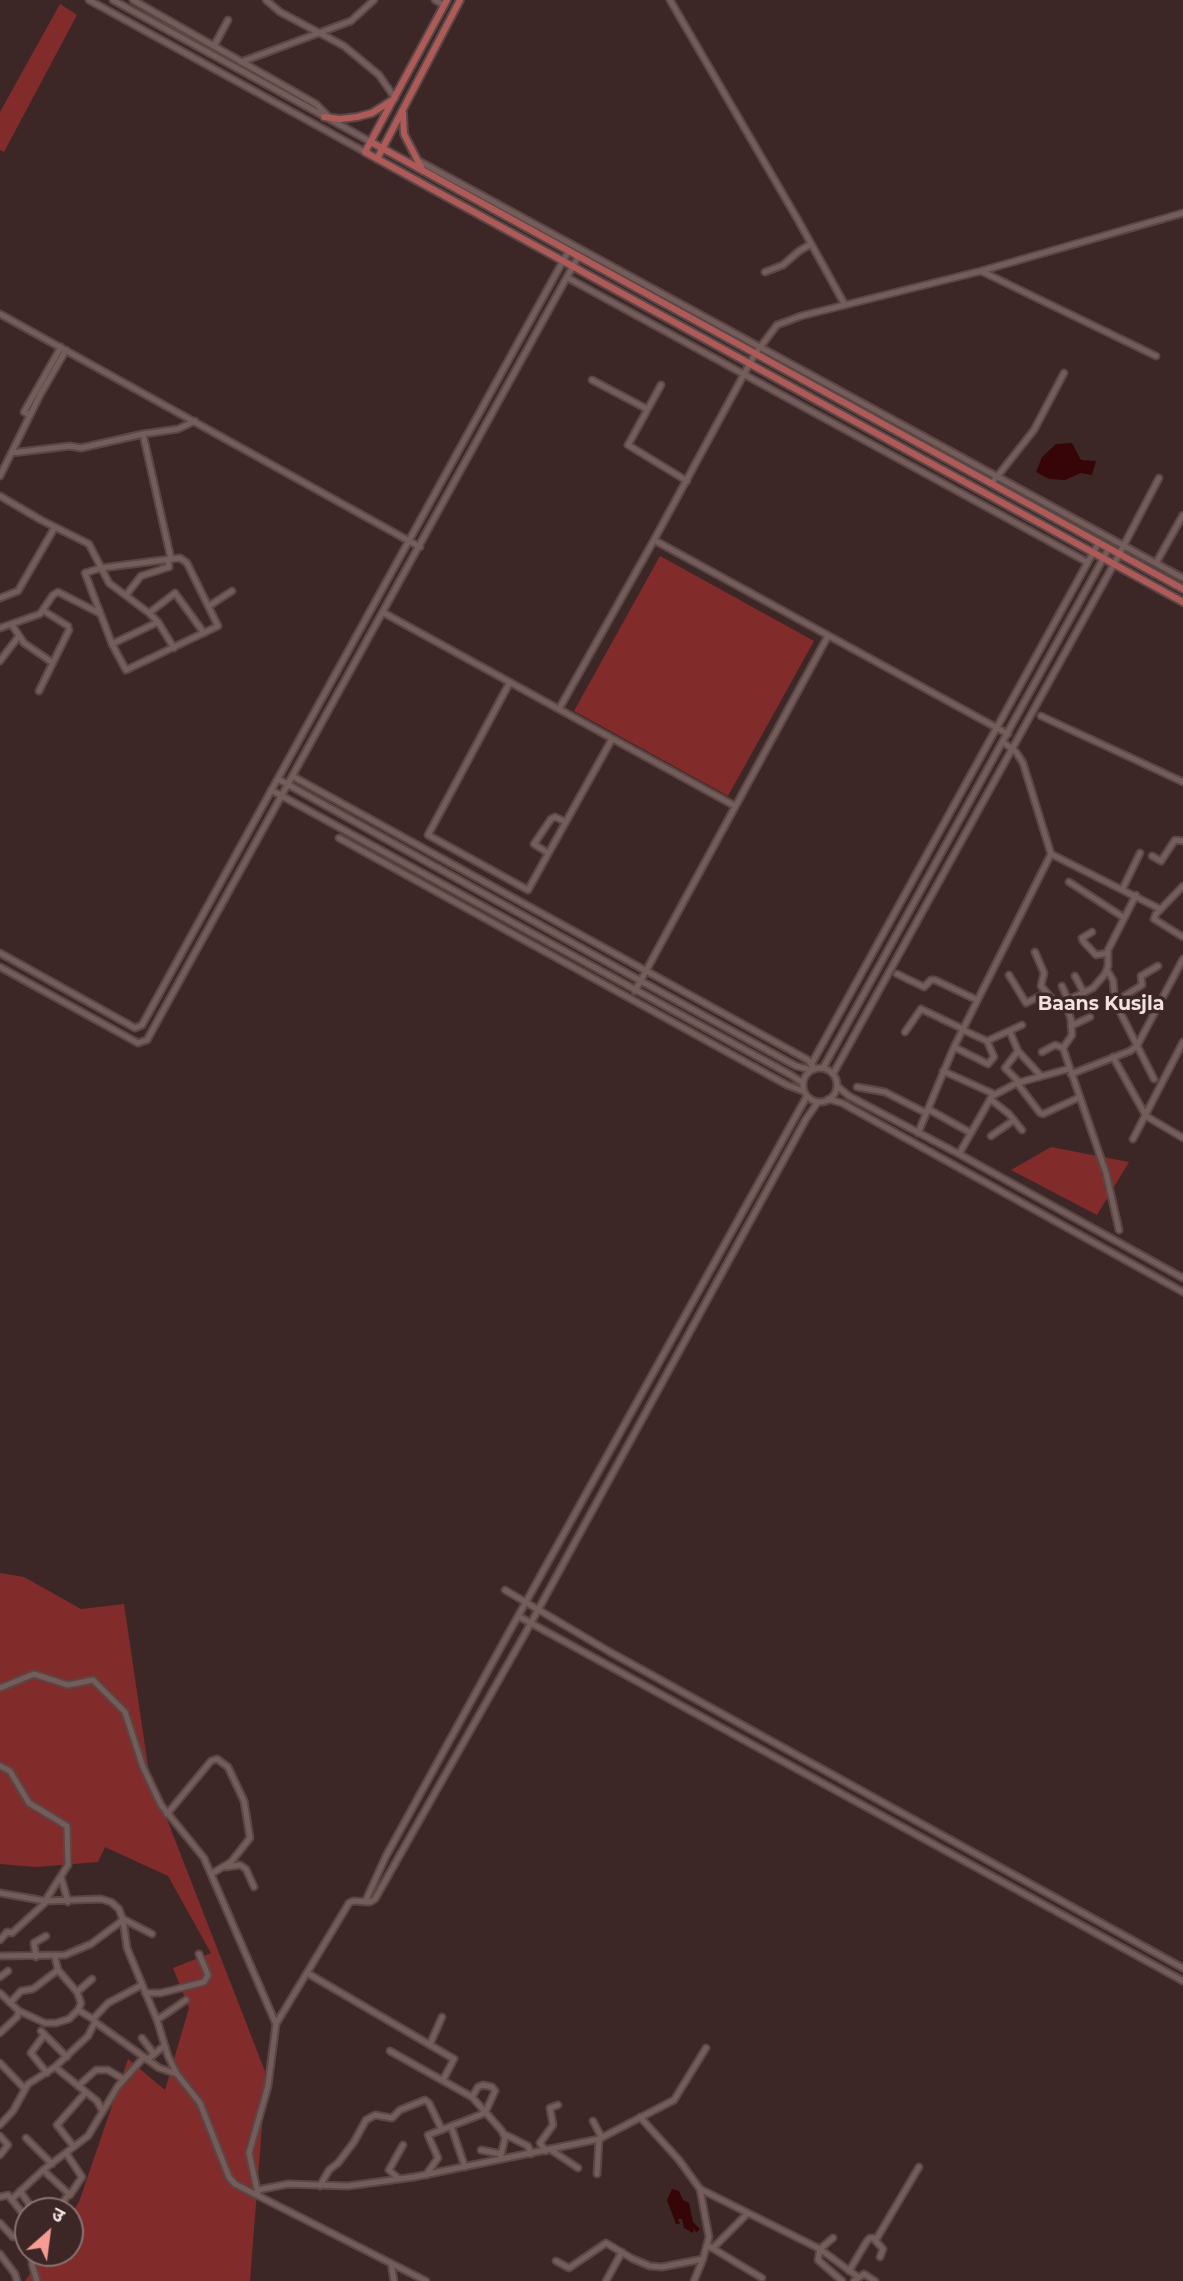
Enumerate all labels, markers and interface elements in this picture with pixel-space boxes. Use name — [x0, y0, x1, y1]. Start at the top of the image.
district label: Baans Kusjla — [1038, 993, 1164, 1015]
north arrow — [14, 2197, 84, 2267]
text: उ — [48, 2202, 68, 2228]

